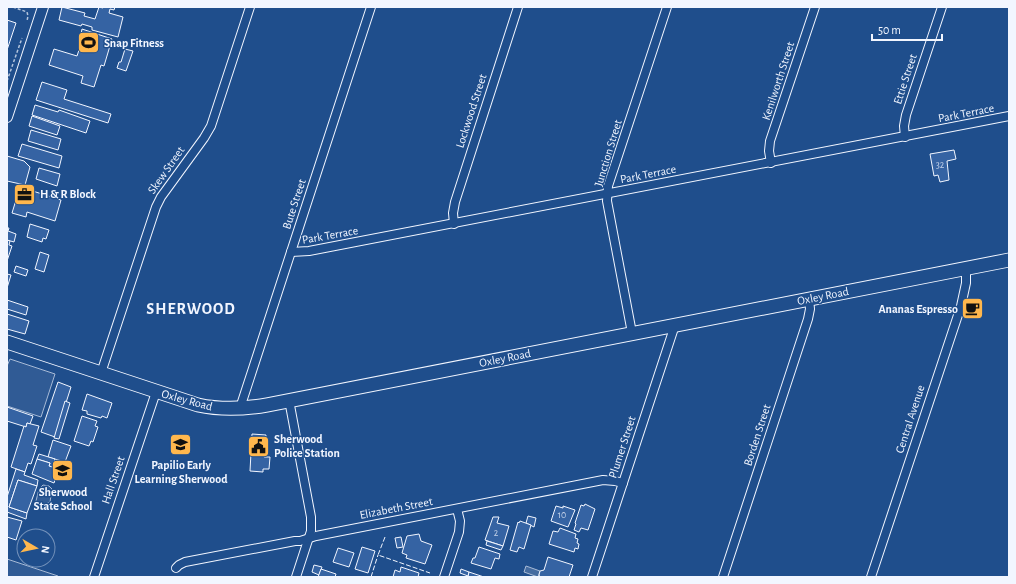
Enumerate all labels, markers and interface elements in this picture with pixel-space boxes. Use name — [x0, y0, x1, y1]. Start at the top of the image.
scale bar — [872, 16, 942, 42]
text: 50 m — [878, 24, 901, 36]
sports icon: Snap Fitness — [75, 30, 101, 56]
place label: Snap Fitness — [104, 37, 164, 49]
street label: Kenilworth Street — [760, 40, 796, 122]
street label: Ettie Street — [891, 52, 919, 106]
street label: Lockwood Street — [453, 72, 489, 149]
street label: Park Terrace — [937, 102, 995, 124]
street label: Junction Street — [592, 118, 624, 188]
street label: Skew Street — [145, 144, 187, 196]
house number: 32 — [936, 160, 945, 170]
street label: Park Terrace — [619, 163, 677, 185]
street label: Bute Street — [280, 177, 308, 231]
office icon: H & R Block — [12, 181, 38, 207]
place label: H & R Block — [40, 188, 96, 200]
street label: Park Terrace — [301, 224, 359, 246]
street label: Oxley Road — [796, 285, 850, 308]
cafe icon: Ananas Espresso — [960, 296, 986, 322]
district label: SHERWOOD — [146, 301, 236, 317]
place label: Ananas Espresso — [878, 303, 958, 315]
street label: Oxley Road — [478, 347, 532, 370]
street label: Central Avenue — [893, 383, 927, 455]
street label: Oxley Road — [160, 387, 214, 414]
street label: Borden Street — [741, 402, 773, 467]
street label: Plumer Street — [606, 414, 638, 480]
school or university icon: Papilio Early Learning Sherwood — [168, 431, 194, 457]
public building icon: Sherwood Police Station — [245, 433, 271, 459]
place label: Sherwood Police Station — [274, 433, 340, 459]
street label: Hall Street — [99, 454, 127, 505]
school or university icon: Sherwood State School — [50, 458, 76, 484]
place label: Papilio Early Learning Sherwood — [135, 459, 228, 485]
place label: Sherwood State School — [33, 486, 93, 512]
street label: Elizabeth Street — [358, 495, 434, 521]
house number: 10 — [558, 510, 566, 520]
north arrow — [16, 528, 56, 568]
house number: 2 — [494, 528, 499, 538]
text: N — [39, 545, 51, 554]

